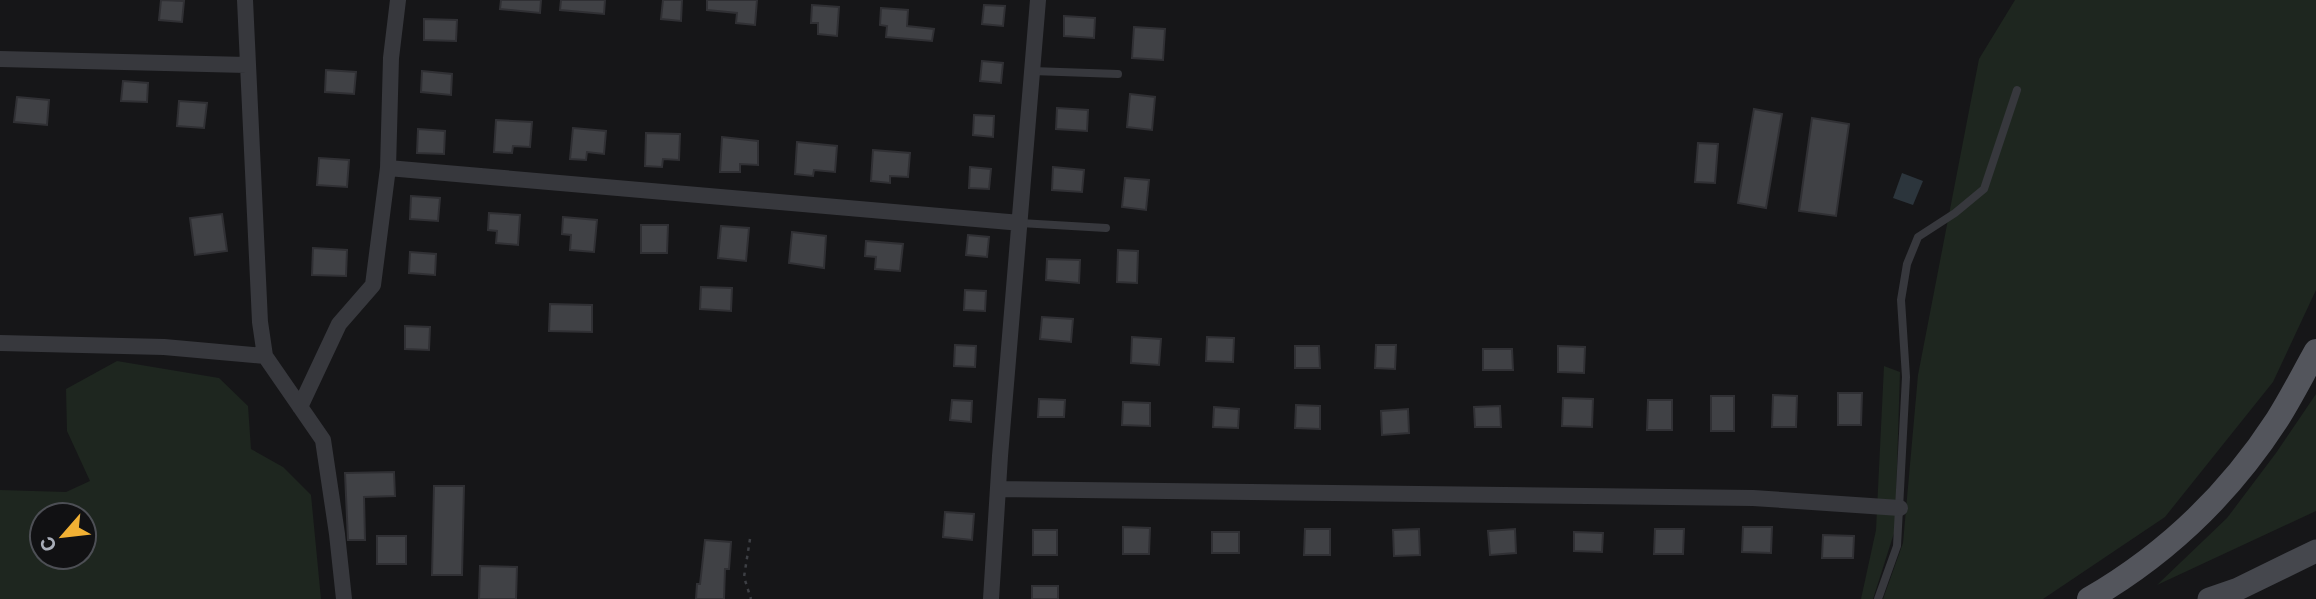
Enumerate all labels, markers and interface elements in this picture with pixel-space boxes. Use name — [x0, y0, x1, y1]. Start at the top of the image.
north arrow — [28, 501, 98, 571]
text: С — [35, 532, 62, 555]

